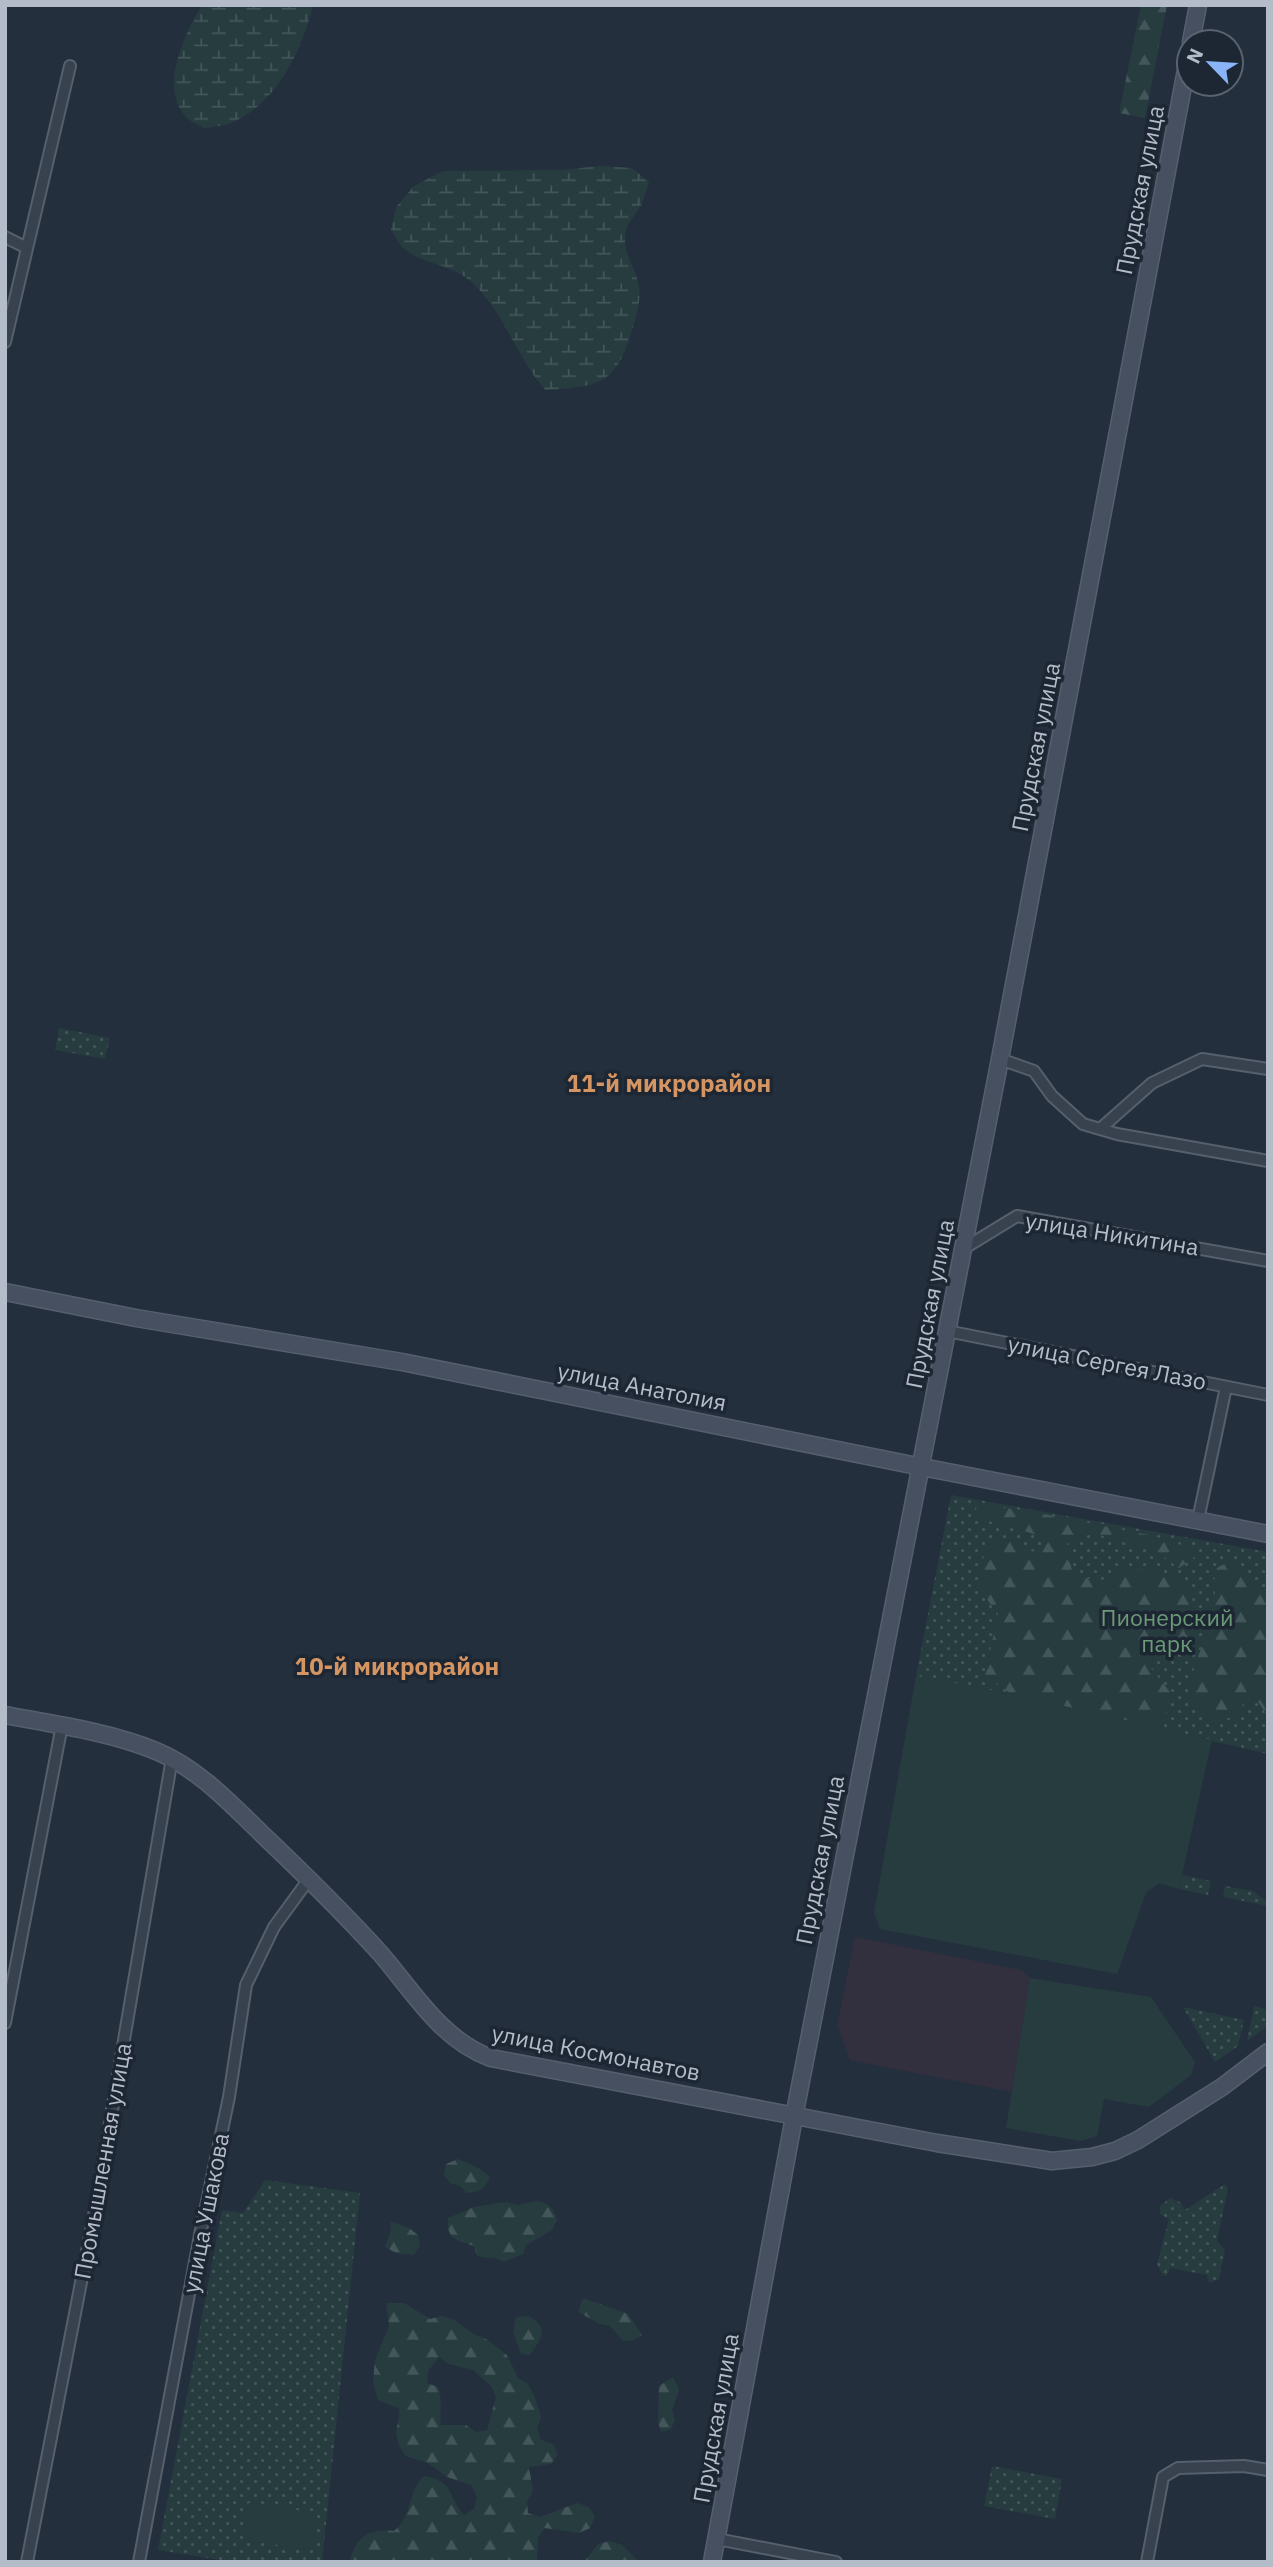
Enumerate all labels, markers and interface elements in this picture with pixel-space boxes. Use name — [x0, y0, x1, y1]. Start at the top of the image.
north arrow — [1175, 28, 1245, 98]
text: N — [1181, 45, 1208, 67]
street label: Прудская улица — [1108, 103, 1170, 277]
street label: Прудская улица — [1004, 660, 1066, 834]
district label: 11-й микрорайон — [567, 1067, 771, 1099]
street label: улица Никитина — [1023, 1204, 1201, 1262]
street label: Прудская улица — [898, 1217, 960, 1391]
street label: улица Сергея Лазо — [1005, 1328, 1209, 1396]
street label: улица Анатолия — [555, 1355, 729, 1417]
park label: Пионерский парк — [1100, 1602, 1234, 1658]
district label: 10-й микрорайон — [295, 1650, 499, 1682]
street label: Прудская улица — [788, 1773, 850, 1947]
street label: улица Космонавтов — [489, 2017, 703, 2087]
street label: Промышленная улица — [66, 2040, 138, 2281]
street label: улица Ушакова — [175, 2130, 235, 2296]
street label: Прудская улица — [685, 2331, 745, 2505]

